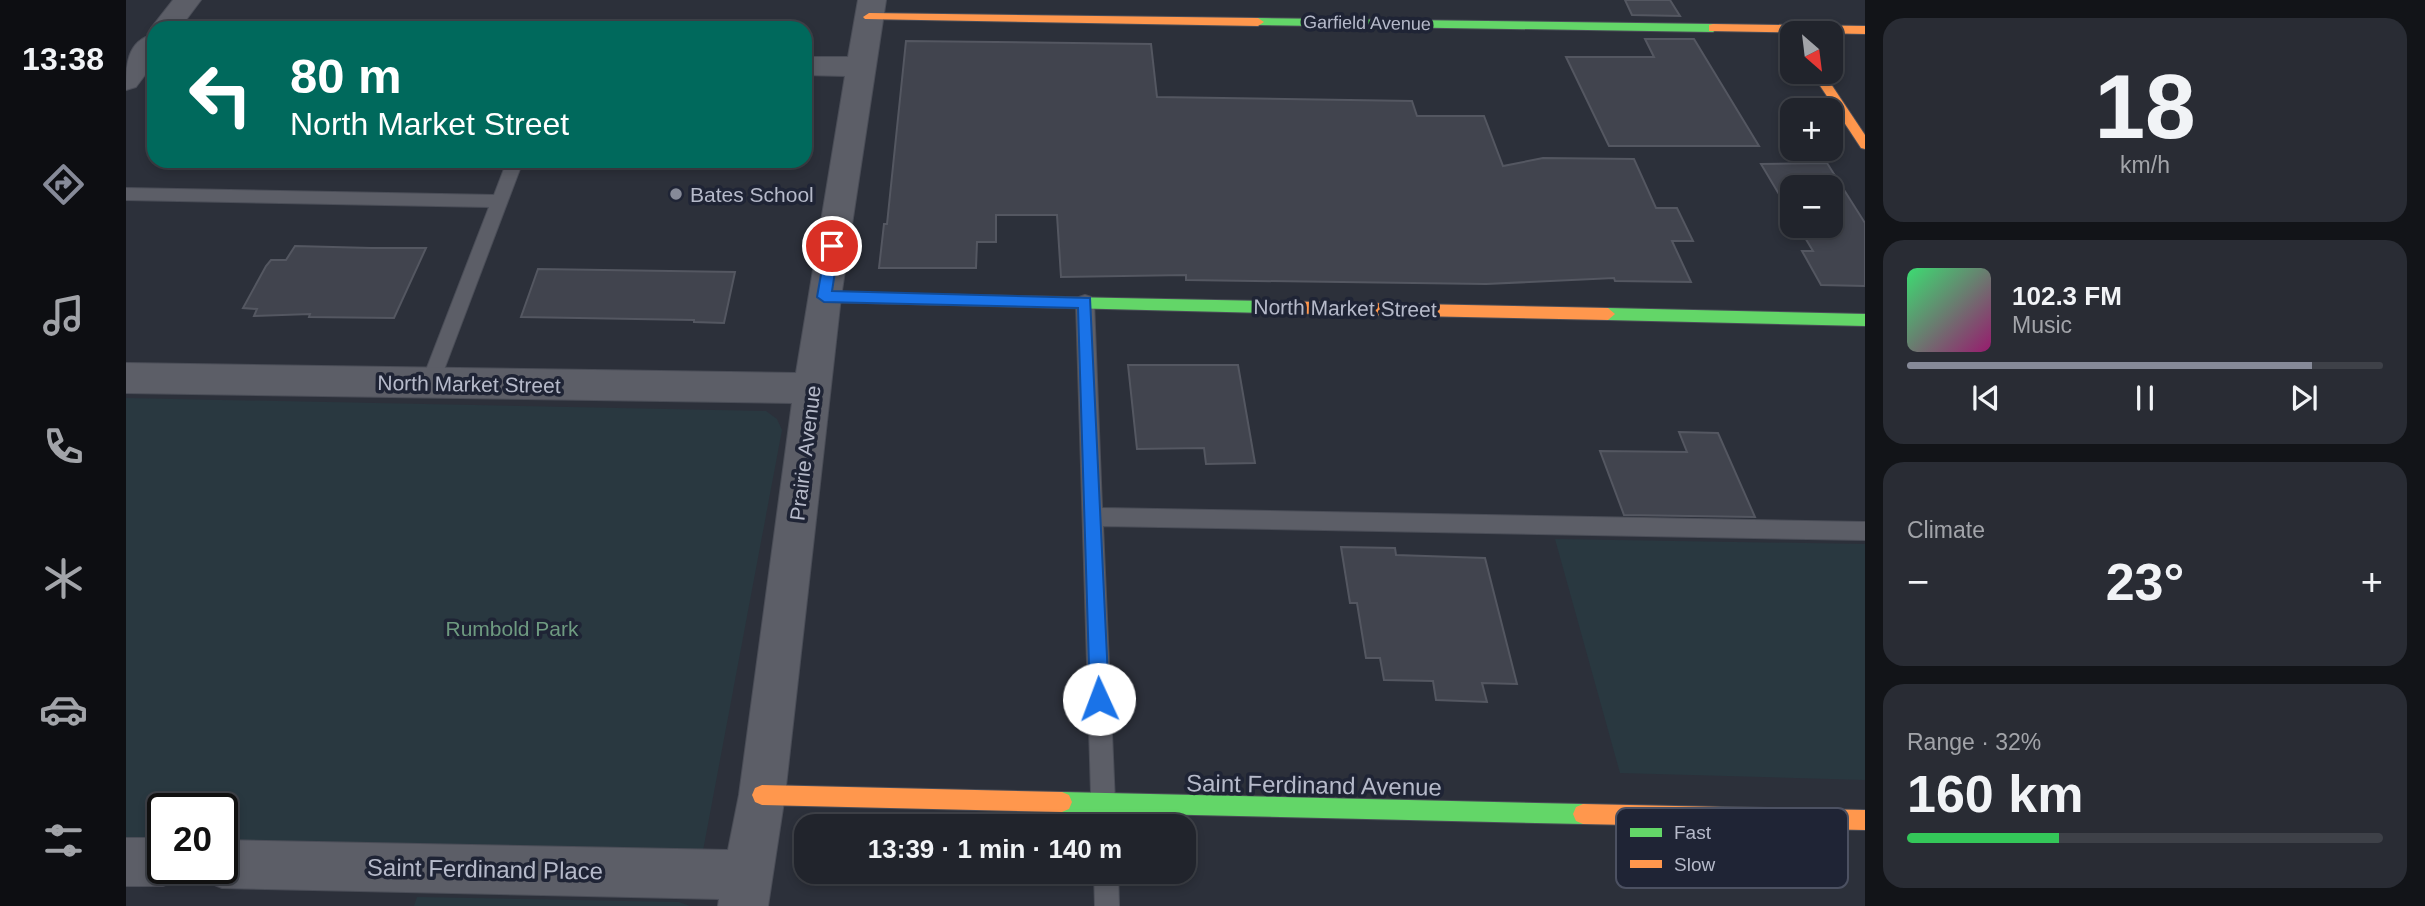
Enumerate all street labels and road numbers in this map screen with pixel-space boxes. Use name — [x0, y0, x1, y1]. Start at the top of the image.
street label: Garfield Avenue — [1303, 12, 1431, 34]
street label: North Market Street — [1253, 295, 1437, 321]
street label: North Market Street — [377, 371, 561, 397]
street label: Prairie Avenue — [785, 384, 825, 522]
street label: Saint Ferdinand Avenue — [1186, 769, 1442, 801]
street label: Saint Ferdinand Place — [367, 853, 603, 885]

